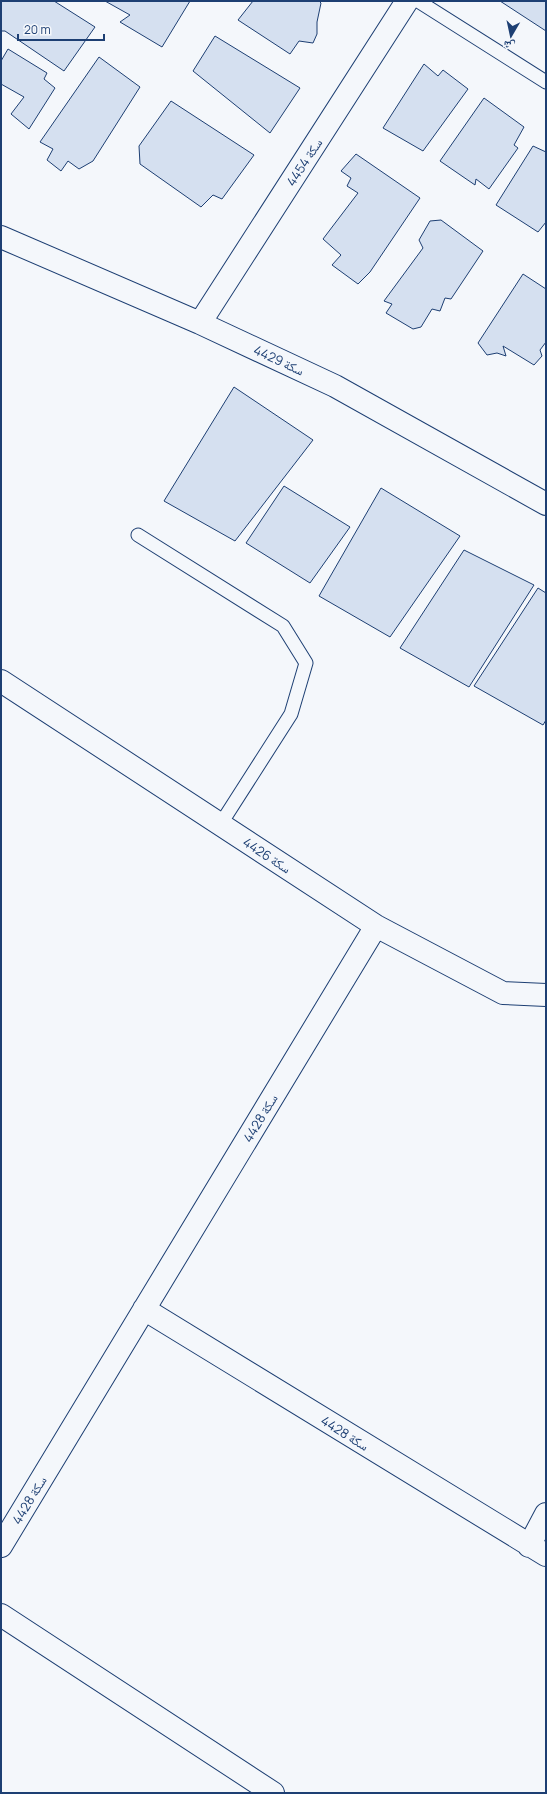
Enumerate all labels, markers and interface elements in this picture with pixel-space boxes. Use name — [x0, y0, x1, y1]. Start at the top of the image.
scale bar — [18, 16, 104, 42]
north arrow — [491, 16, 531, 56]
text: 20 m — [24, 21, 51, 38]
text: ش — [502, 37, 516, 55]
street label: سكة 4454 — [282, 135, 326, 189]
street label: سكة 4429 — [251, 340, 307, 380]
street label: سكة 4426 — [239, 833, 295, 877]
street label: سكة 4428 — [239, 1090, 281, 1146]
street label: سكة 4428 — [318, 1411, 372, 1455]
street label: سكة 4428 — [8, 1472, 50, 1528]

